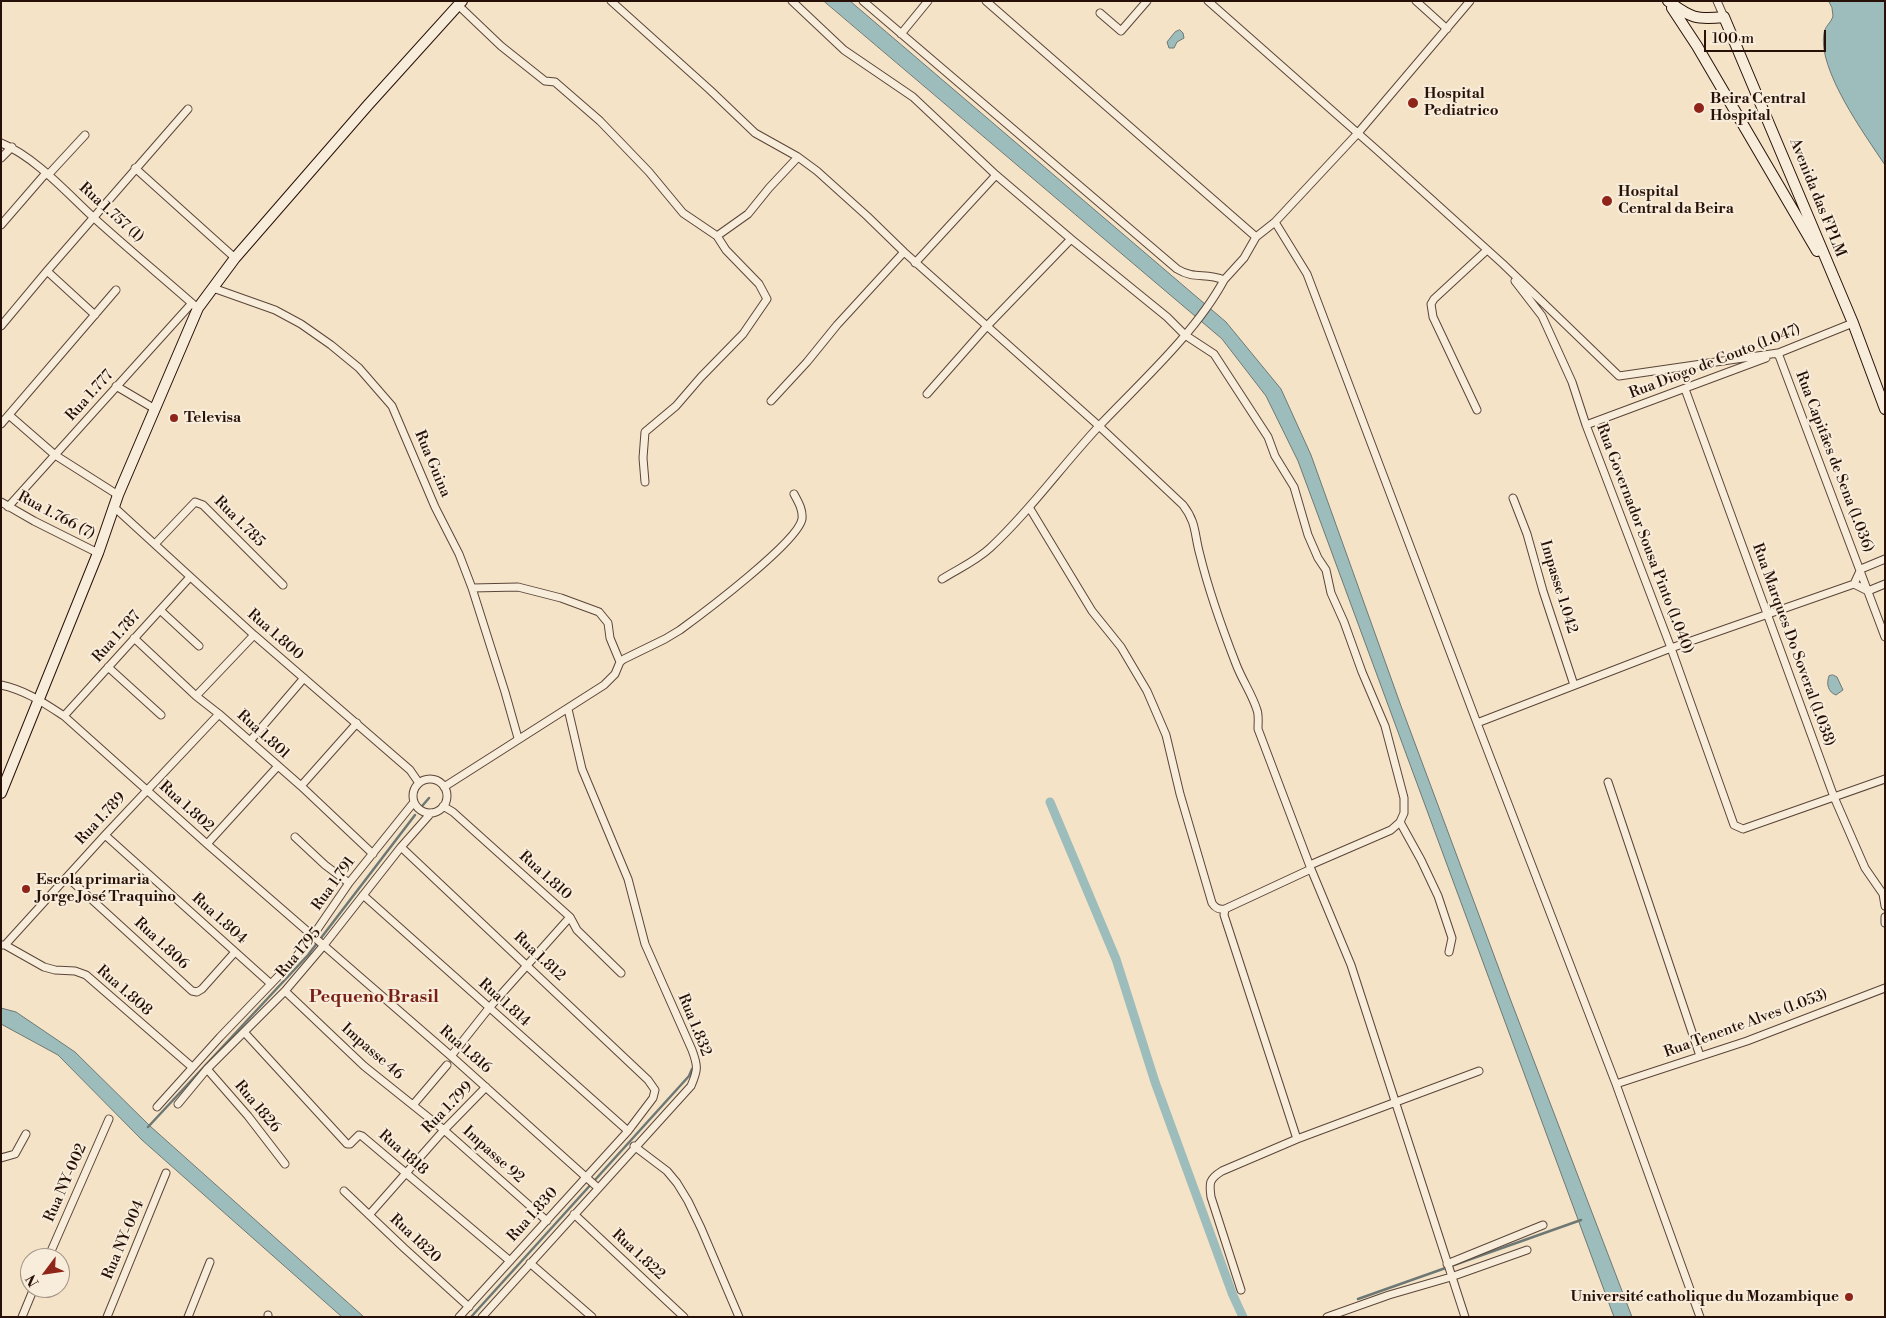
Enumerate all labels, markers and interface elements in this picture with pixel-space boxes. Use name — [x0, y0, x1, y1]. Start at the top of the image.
scale bar — [1706, 20, 1828, 52]
text: 100 m — [1712, 29, 1754, 48]
place label: Hospital Pediatrico — [1424, 85, 1499, 120]
place label: Beira Central Hospital — [1710, 90, 1806, 125]
marker: Hospital Pediatrico — [1406, 96, 1420, 110]
marker: Beira Central Hospital — [1692, 101, 1706, 115]
street label: Avenida das FPLM — [1785, 136, 1849, 260]
street label: Rua 1.757 (1) — [75, 179, 147, 247]
place label: Hospital Central da Beira — [1618, 183, 1734, 218]
marker: Hospital Central da Beira — [1600, 194, 1614, 208]
street label: Rua Diogo de Couto (1.047) — [1627, 321, 1803, 403]
street label: Rua 1.777 — [62, 367, 118, 425]
street label: Rua Capitães de Sena (1.036) — [1791, 369, 1877, 555]
place label: Televisa — [184, 409, 241, 427]
marker: Televisa — [168, 412, 180, 424]
street label: Rua Governador Sousa Pinto (1.040) — [1592, 421, 1696, 657]
street label: Rua Guina — [410, 428, 454, 500]
street label: Rua 1.766 (7) — [14, 488, 98, 544]
street label: Rua 1.785 — [210, 493, 268, 551]
street label: Impasse 1.042 — [1535, 538, 1581, 636]
street label: Rua Marques Do Soveral (1.038) — [1748, 541, 1838, 749]
street label: Rua 1.800 — [243, 606, 307, 664]
street label: Rua 1.787 — [89, 607, 145, 667]
street label: Rua 1.801 — [233, 707, 293, 763]
street label: Rua 1.802 — [155, 778, 217, 836]
street label: Rua 1.789 — [72, 789, 130, 849]
street label: Rua 1.810 — [515, 848, 575, 904]
street label: Rua 1.791 — [308, 854, 360, 914]
place label: Escola primaria Jorge José Traquino — [36, 871, 176, 906]
marker: Escola primaria Jorge José Traquino — [20, 883, 32, 895]
street label: Rua 1.804 — [188, 890, 250, 948]
street label: Rua 1.806 — [130, 914, 192, 974]
street label: Rua 1795 — [273, 924, 325, 982]
street label: Rua 1.812 — [509, 929, 569, 985]
street label: Rua 1.808 — [92, 962, 156, 1020]
street label: Rua 1.814 — [474, 975, 534, 1031]
street label: Rua Tenente Alves (1.053) — [1662, 986, 1830, 1062]
district label: Pequeno Brasil — [309, 987, 439, 1009]
street label: Rua 1.832 — [673, 991, 715, 1059]
street label: Impasse 46 — [337, 1020, 407, 1084]
street label: Rua 1.816 — [435, 1022, 495, 1078]
street label: Rua 1826 — [230, 1077, 284, 1137]
street label: Rua 1.799 — [419, 1078, 477, 1138]
street label: Impasse 92 — [459, 1123, 527, 1187]
street label: Rua 1818 — [374, 1127, 432, 1179]
street label: Rua NY-002 — [41, 1141, 91, 1225]
street label: Rua 1.830 — [504, 1184, 562, 1246]
street label: Rua NY-004 — [99, 1198, 149, 1282]
street label: Rua 1820 — [386, 1211, 444, 1267]
street label: Rua 1.822 — [608, 1226, 668, 1284]
north arrow — [20, 1248, 70, 1298]
text: N — [22, 1271, 44, 1290]
place label: Université catholique du Mozambique — [1571, 1288, 1839, 1306]
marker: Université catholique du Mozambique — [1843, 1291, 1855, 1303]

